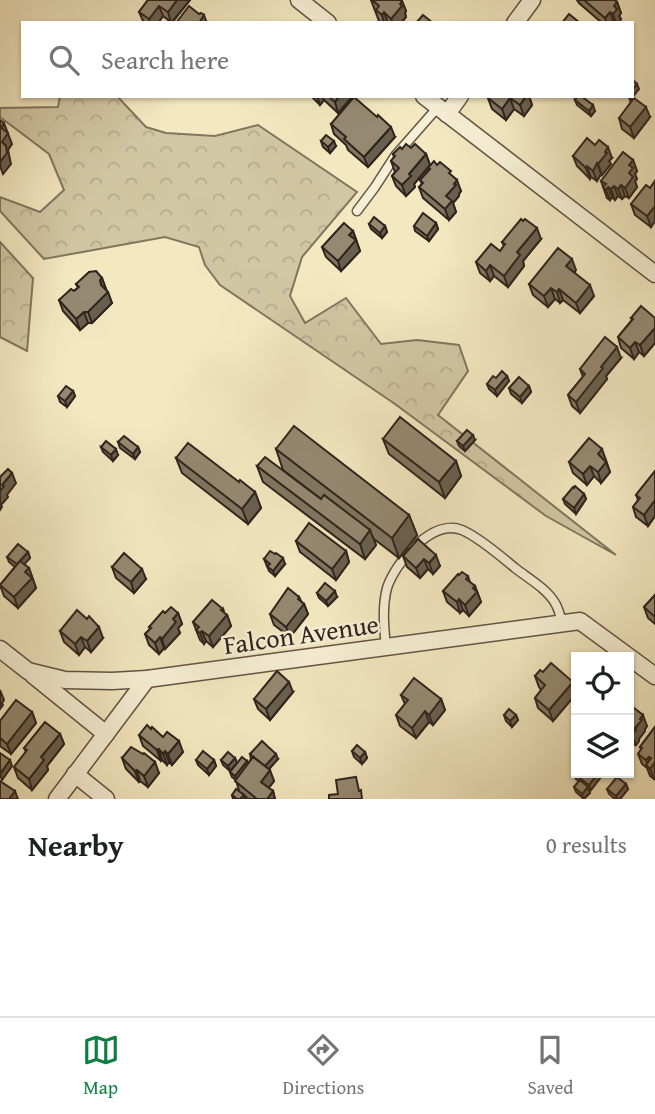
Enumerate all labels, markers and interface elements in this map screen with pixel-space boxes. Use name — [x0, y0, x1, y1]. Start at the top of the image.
search box — [21, 21, 634, 98]
text: Search here — [101, 40, 229, 79]
icon: search — [45, 41, 83, 79]
street label: Falcon Avenue — [221, 604, 381, 664]
map controls — [571, 652, 634, 778]
button: locate — [571, 652, 634, 715]
button: layers — [571, 715, 634, 778]
text: Nearby — [28, 823, 124, 867]
text: 0 results — [546, 828, 627, 861]
tab: Map — [82, 1031, 120, 1101]
tab: Directions — [283, 1031, 364, 1101]
tab: Saved — [527, 1031, 573, 1101]

